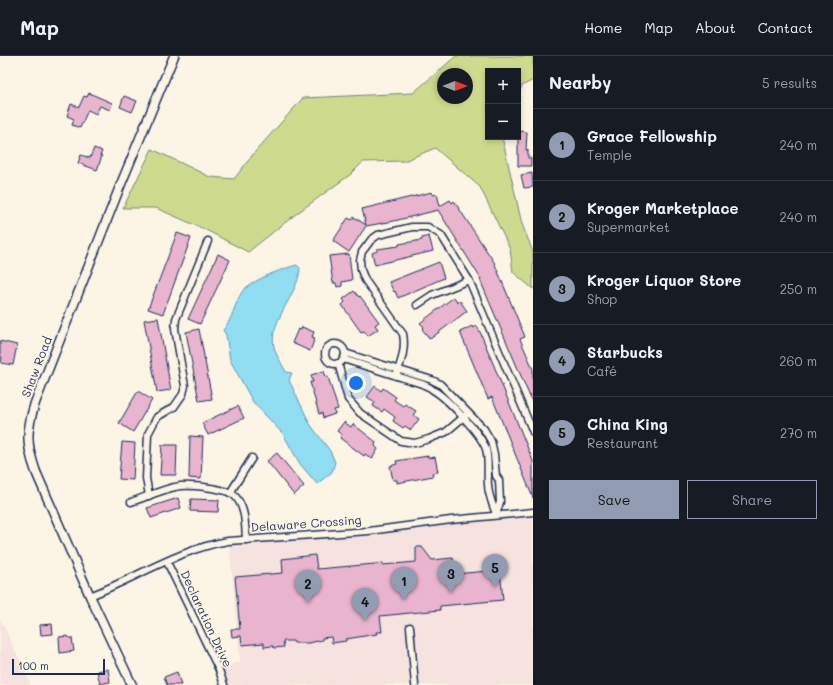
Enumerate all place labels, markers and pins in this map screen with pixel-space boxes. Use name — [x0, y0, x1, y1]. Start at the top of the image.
pin: 5 — [482, 554, 508, 587]
pin: 3 — [438, 560, 464, 593]
pin: 1 — [391, 567, 417, 600]
pin: 2 — [295, 570, 321, 603]
pin: 4 — [352, 588, 378, 621]

